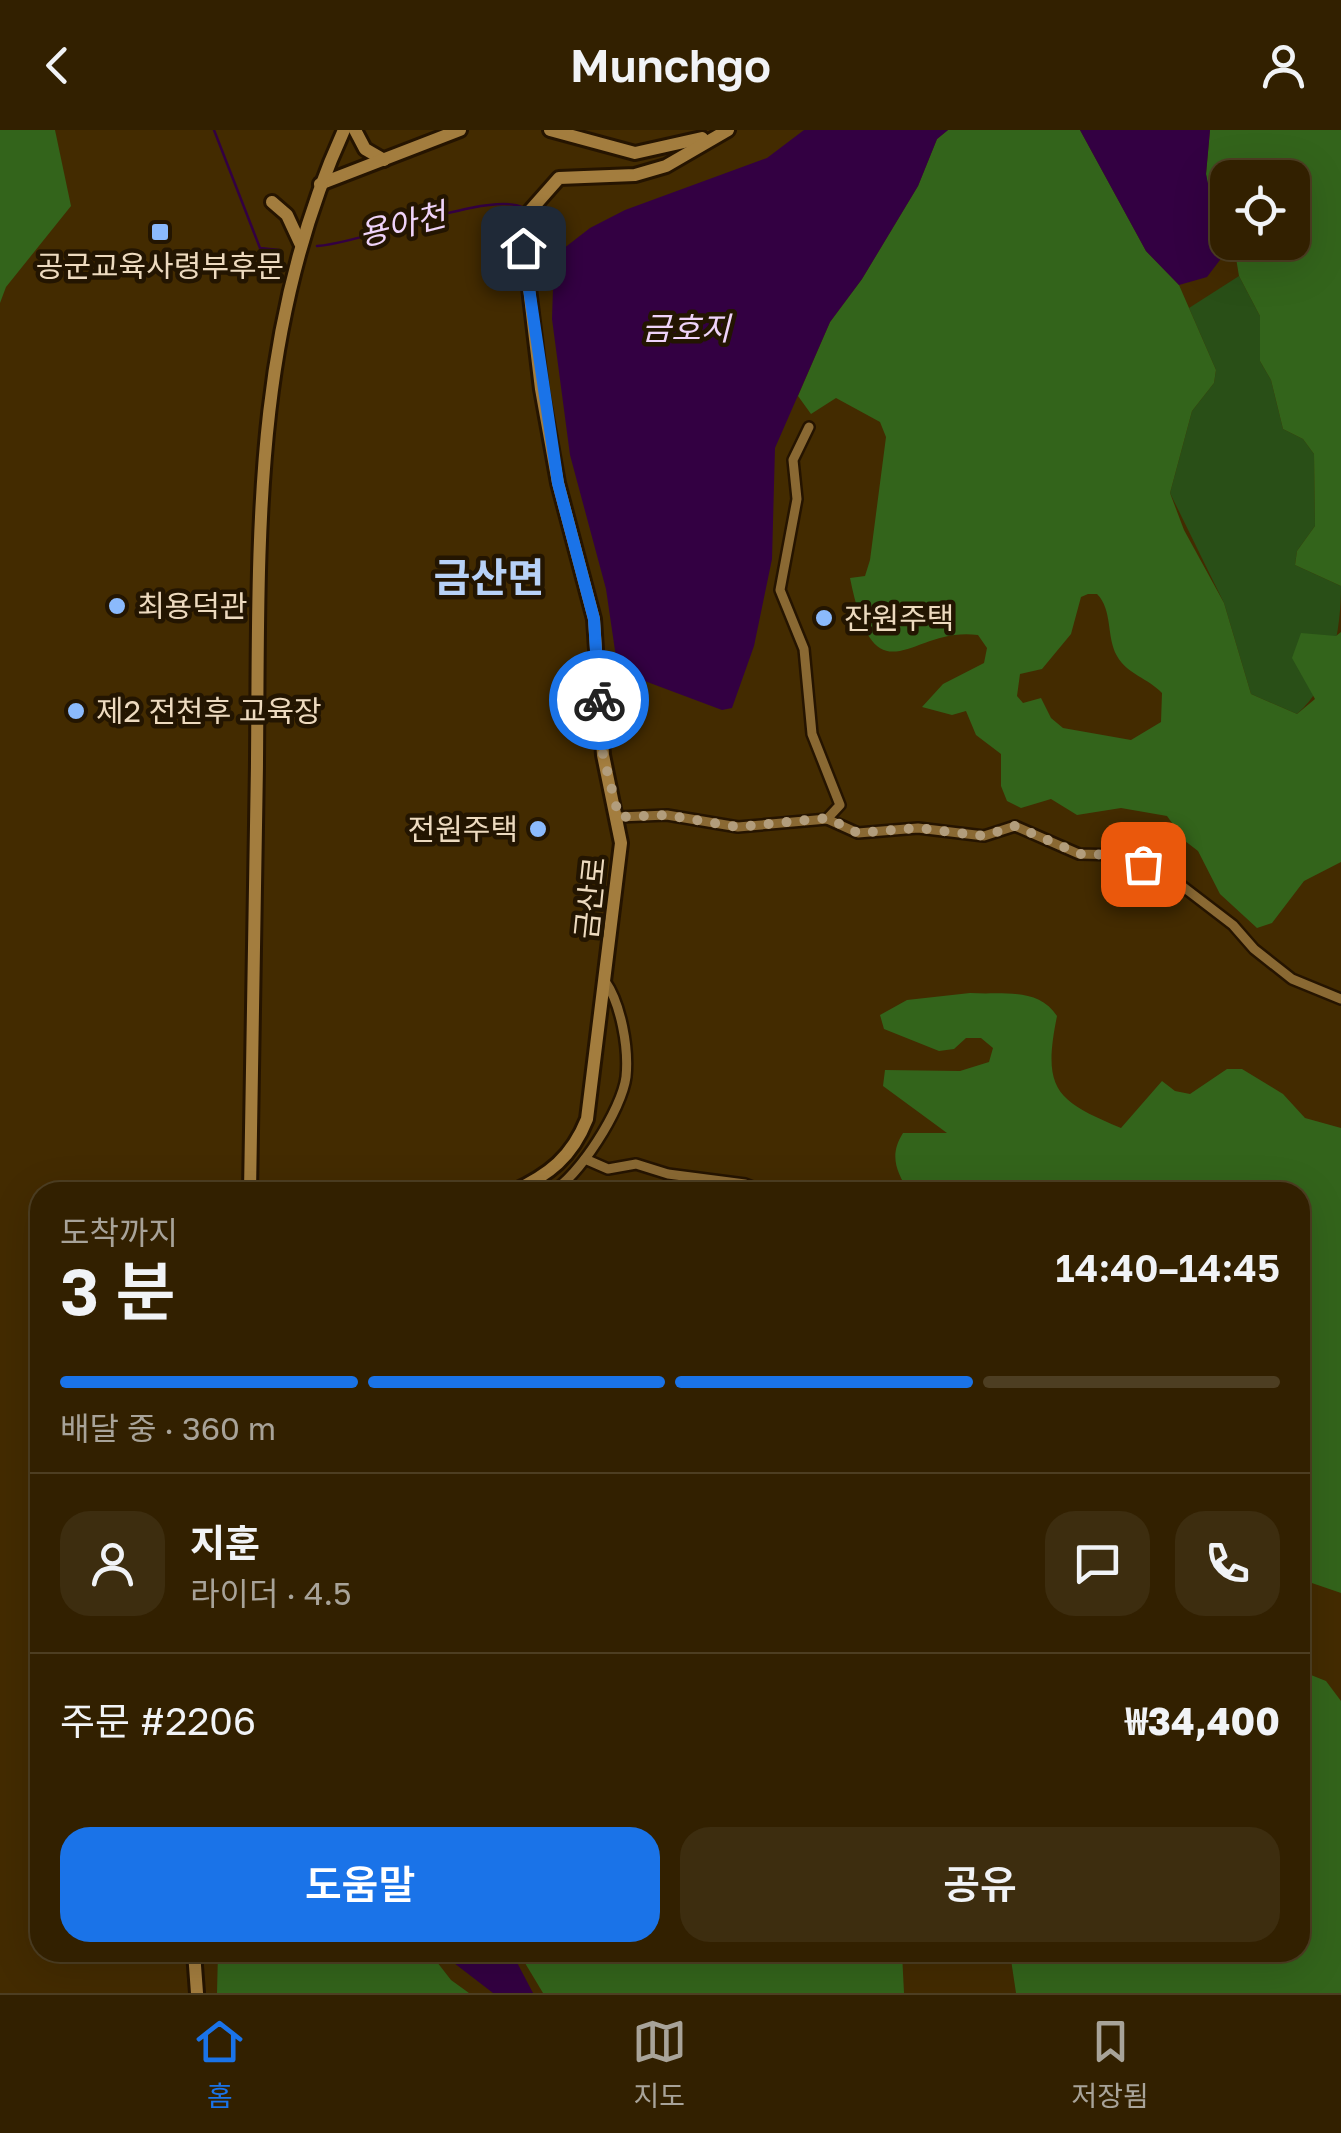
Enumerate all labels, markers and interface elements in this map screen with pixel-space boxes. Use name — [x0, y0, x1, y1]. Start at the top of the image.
icon: back — [30, 38, 85, 93]
text: Munchgo — [570, 38, 771, 92]
icon: person — [1256, 38, 1311, 93]
map controls — [1210, 160, 1310, 260]
button: locate — [1210, 160, 1310, 260]
water label: 용아천 — [355, 194, 453, 253]
pin — [481, 206, 566, 291]
marker: 공군교육사령부후문 — [149, 221, 171, 243]
icon: home — [496, 221, 551, 276]
place label: 공군교육사령부후문 — [36, 248, 284, 284]
water label: 금호지 — [642, 309, 733, 347]
district label: 금산면 — [434, 553, 544, 601]
place label: 최용덕관 — [137, 588, 247, 624]
marker: 최용덕관 — [106, 595, 128, 617]
place label: 잔원주택 — [844, 600, 954, 636]
marker: 잔원주택 — [813, 607, 835, 629]
courier — [549, 650, 649, 750]
icon: bike — [572, 673, 627, 728]
place label: 제2 전천후 교육장 — [96, 693, 322, 729]
marker: 제2 전천후 교육장 — [65, 700, 87, 722]
place label: 전원주택 — [408, 811, 518, 847]
marker: 전원주택 — [527, 818, 549, 840]
pin — [1101, 822, 1186, 907]
icon: bag — [1116, 837, 1171, 892]
street label: 금산로 — [568, 855, 612, 941]
text: 도착까지 — [60, 1213, 178, 1251]
text: 14:40–14:45 — [1055, 1245, 1280, 1290]
text: 3 분 — [60, 1251, 175, 1329]
text: 배달 중 · 360 m — [60, 1409, 276, 1447]
button: person — [60, 1511, 165, 1616]
button: chat — [1045, 1511, 1150, 1616]
button: phone — [1175, 1511, 1280, 1616]
text: 지훈 — [190, 1520, 260, 1565]
text: 라이더 · 4.5 — [190, 1574, 352, 1612]
text: 주문 #2206 — [60, 1698, 256, 1743]
text: ₩34,400 — [1125, 1698, 1280, 1743]
button: 도움말 — [60, 1827, 660, 1942]
button: 공유 — [680, 1827, 1280, 1942]
tab: 홈 — [192, 2014, 247, 2114]
tab: 지도 — [632, 2014, 687, 2114]
tab: 저장됨 — [1071, 2014, 1149, 2114]

